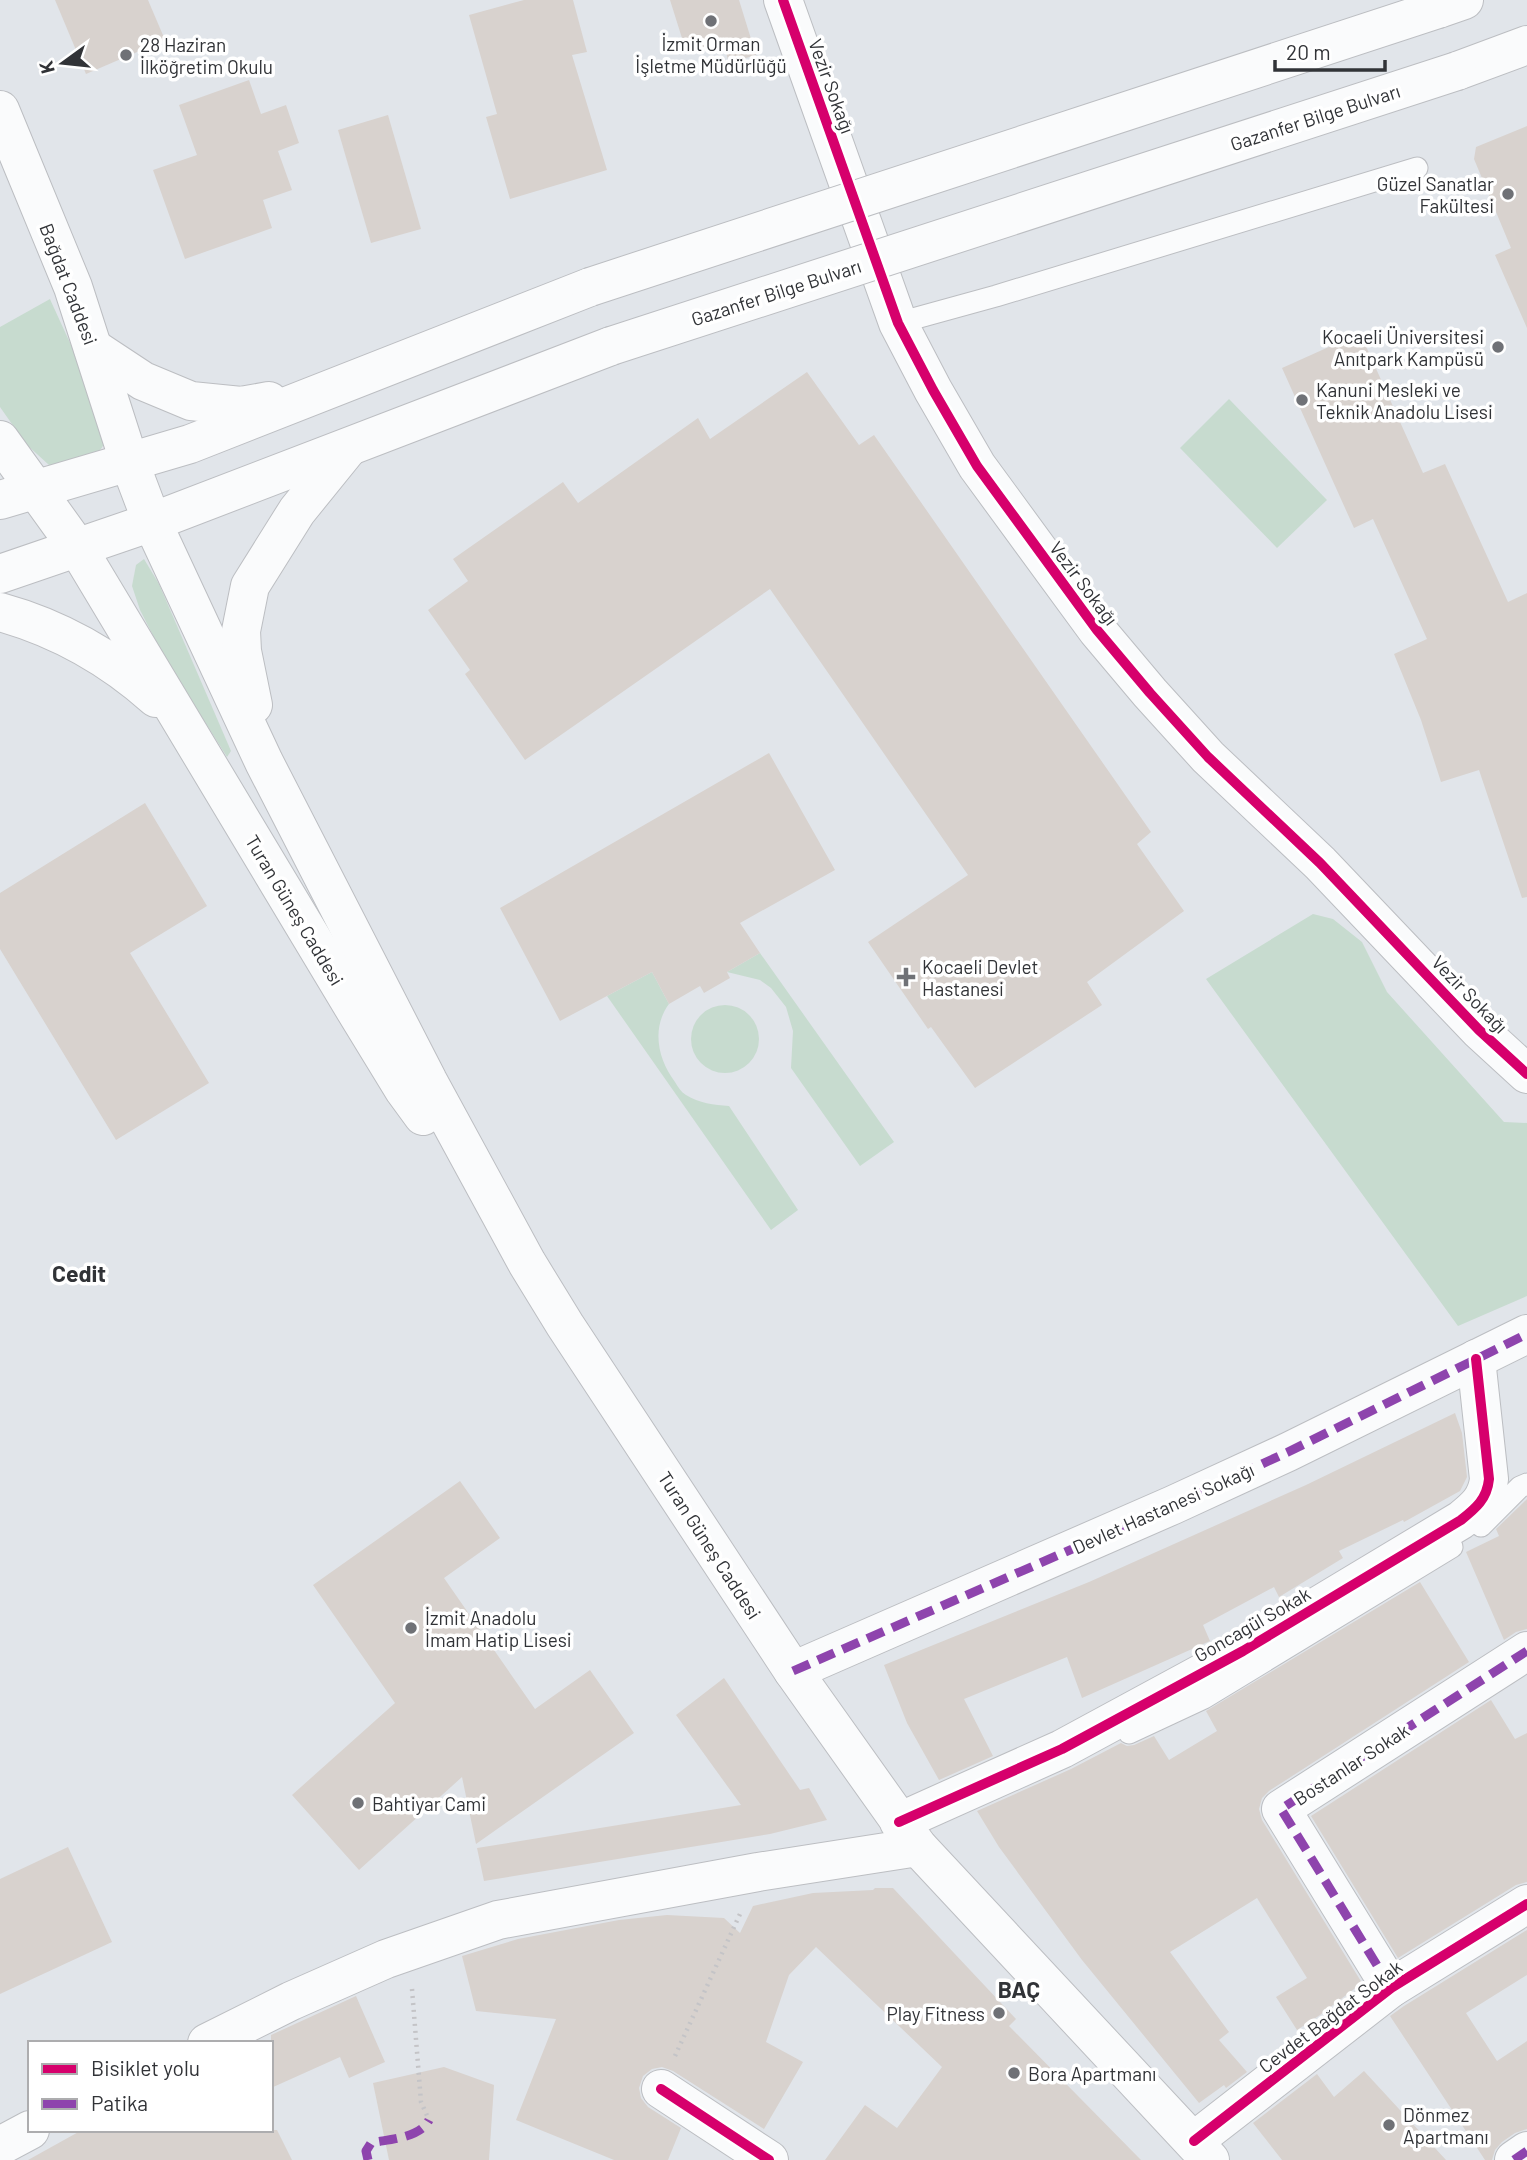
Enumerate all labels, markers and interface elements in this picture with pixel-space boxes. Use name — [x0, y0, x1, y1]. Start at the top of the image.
marker: İzmit Orman İşletme Müdürlüğü — [703, 13, 719, 29]
north arrow — [28, 28, 98, 98]
scale bar — [1275, 28, 1385, 72]
place label: İzmit Orman İşletme Müdürlüğü — [635, 32, 787, 77]
place label: 28 Haziran İlköğretim Okulu — [140, 33, 273, 78]
street label: Vezir Sokağı — [804, 36, 860, 136]
text: 20 m — [1286, 39, 1331, 64]
marker: 28 Haziran İlköğretim Okulu — [118, 47, 134, 63]
text: K — [33, 59, 59, 76]
street label: Gazanfer Bilge Bulvarı — [1227, 79, 1403, 155]
place label: Güzel Sanatlar Fakültesi — [1377, 172, 1494, 217]
marker: Güzel Sanatlar Fakültesi — [1500, 186, 1516, 202]
street label: Bağdat Caddesi — [35, 220, 103, 348]
street label: Gazanfer Bilge Bulvarı — [688, 254, 864, 330]
place label: Kocaeli Üniversitesi Anıtpark Kampüsü — [1322, 325, 1484, 370]
marker: Kocaeli Üniversitesi Anıtpark Kampüsü — [1490, 339, 1506, 355]
place label: Kanuni Mesleki ve Teknik Anadolu Lisesi — [1316, 378, 1493, 423]
marker: Kanuni Mesleki ve Teknik Anadolu Lisesi — [1294, 392, 1310, 408]
street label: Vezir Sokağı — [1045, 537, 1123, 629]
street label: Turan Güneş Caddesi — [241, 831, 349, 989]
street label: Vezir Sokağı — [1427, 950, 1513, 1038]
place label: Kocaeli Devlet Hastanesi — [922, 955, 1038, 1000]
marker: Kocaeli Devlet Hastanesi — [896, 967, 916, 987]
district label: Cedit — [52, 1259, 106, 1287]
street label: Devlet Hastanesi Sokağı — [1069, 1458, 1257, 1558]
street label: Turan Güneş Caddesi — [654, 1467, 766, 1623]
street label: Goncagül Sokak — [1190, 1581, 1314, 1667]
place label: İzmit Anadolu İmam Hatip Lisesi — [425, 1606, 572, 1651]
marker: İzmit Anadolu İmam Hatip Lisesi — [403, 1620, 419, 1636]
street label: Bostanlar Sokak — [1289, 1718, 1413, 1810]
place label: Bahtiyar Cami — [372, 1792, 486, 1815]
marker: Bahtiyar Cami — [350, 1795, 366, 1811]
street label: Cevdet Bağdat Sokak — [1254, 1955, 1406, 2077]
district label: BAÇ — [998, 1975, 1040, 2003]
place label: Play Fitness — [887, 2002, 985, 2025]
marker: Play Fitness — [991, 2005, 1007, 2021]
legend — [28, 2041, 273, 2132]
text: Bisiklet yolu — [91, 2055, 200, 2080]
place label: Bora Apartmanı — [1028, 2062, 1156, 2085]
marker: Bora Apartmanı — [1006, 2065, 1022, 2081]
text: Patika — [91, 2090, 148, 2115]
place label: Dönmez Apartmanı — [1403, 2103, 1489, 2148]
marker: Dönmez Apartmanı — [1381, 2117, 1397, 2133]

